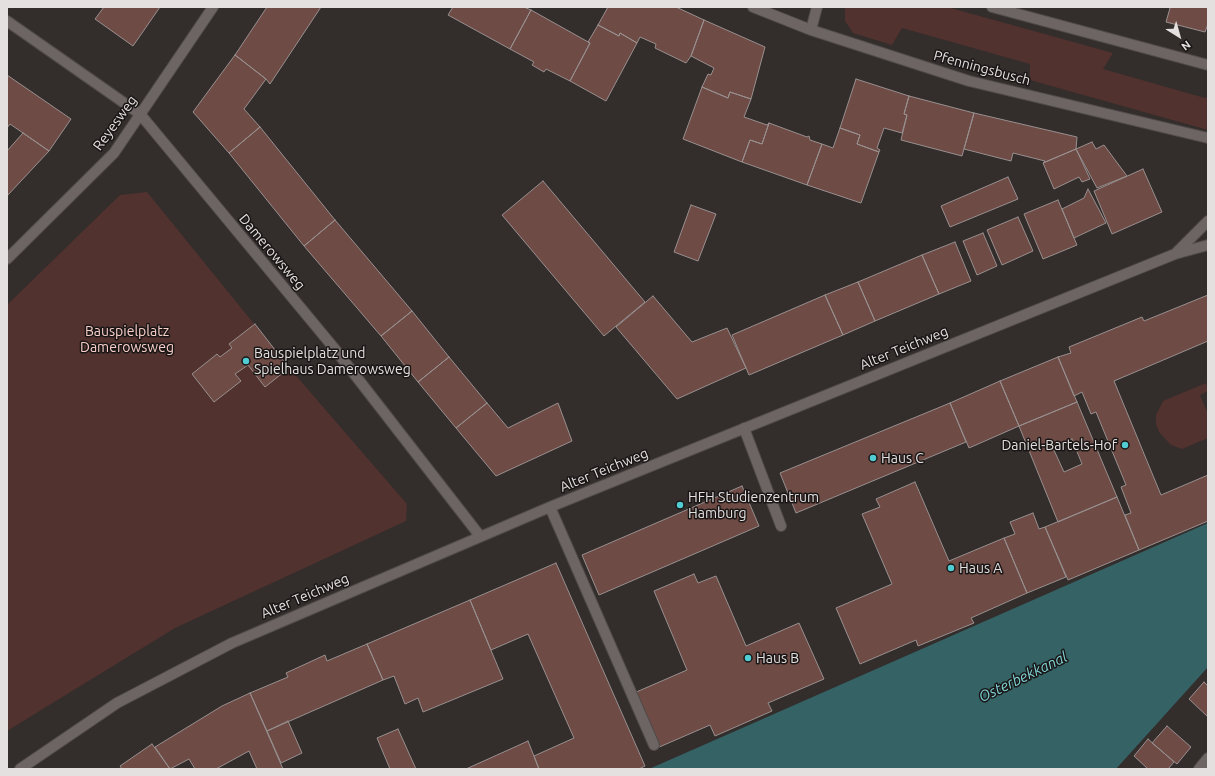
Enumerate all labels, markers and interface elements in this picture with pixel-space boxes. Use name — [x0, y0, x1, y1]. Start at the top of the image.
north arrow — [1159, 16, 1199, 56]
text: N — [1179, 38, 1193, 53]
street label: Pfenningsbusch — [932, 47, 1032, 89]
street label: Reyesweg — [90, 92, 140, 154]
street label: Damerowsweg — [235, 211, 309, 293]
park label: Bauspielplatz Damerowsweg — [80, 323, 174, 356]
street label: Alter Teichweg — [857, 323, 951, 373]
place label: Bauspielplatz und Spielhaus Damerowsweg — [254, 345, 411, 378]
marker: Bauspielplatz und Spielhaus Damerowsweg — [241, 356, 251, 366]
place label: Daniel-Bartels-Hof — [1001, 437, 1117, 453]
marker: Daniel-Bartels-Hof — [1120, 440, 1130, 450]
street label: Alter Teichweg — [557, 445, 651, 495]
place label: Haus C — [881, 450, 924, 466]
marker: Haus C — [868, 453, 878, 463]
place label: HFH Studienzentrum Hamburg — [688, 489, 819, 522]
marker: HFH Studienzentrum Hamburg — [675, 500, 685, 510]
place label: Haus A — [959, 560, 1002, 576]
marker: Haus A — [946, 563, 956, 573]
street label: Alter Teichweg — [259, 570, 351, 622]
water label: Osterbekkanal — [976, 648, 1070, 706]
place label: Haus B — [756, 650, 799, 666]
marker: Haus B — [743, 653, 753, 663]

